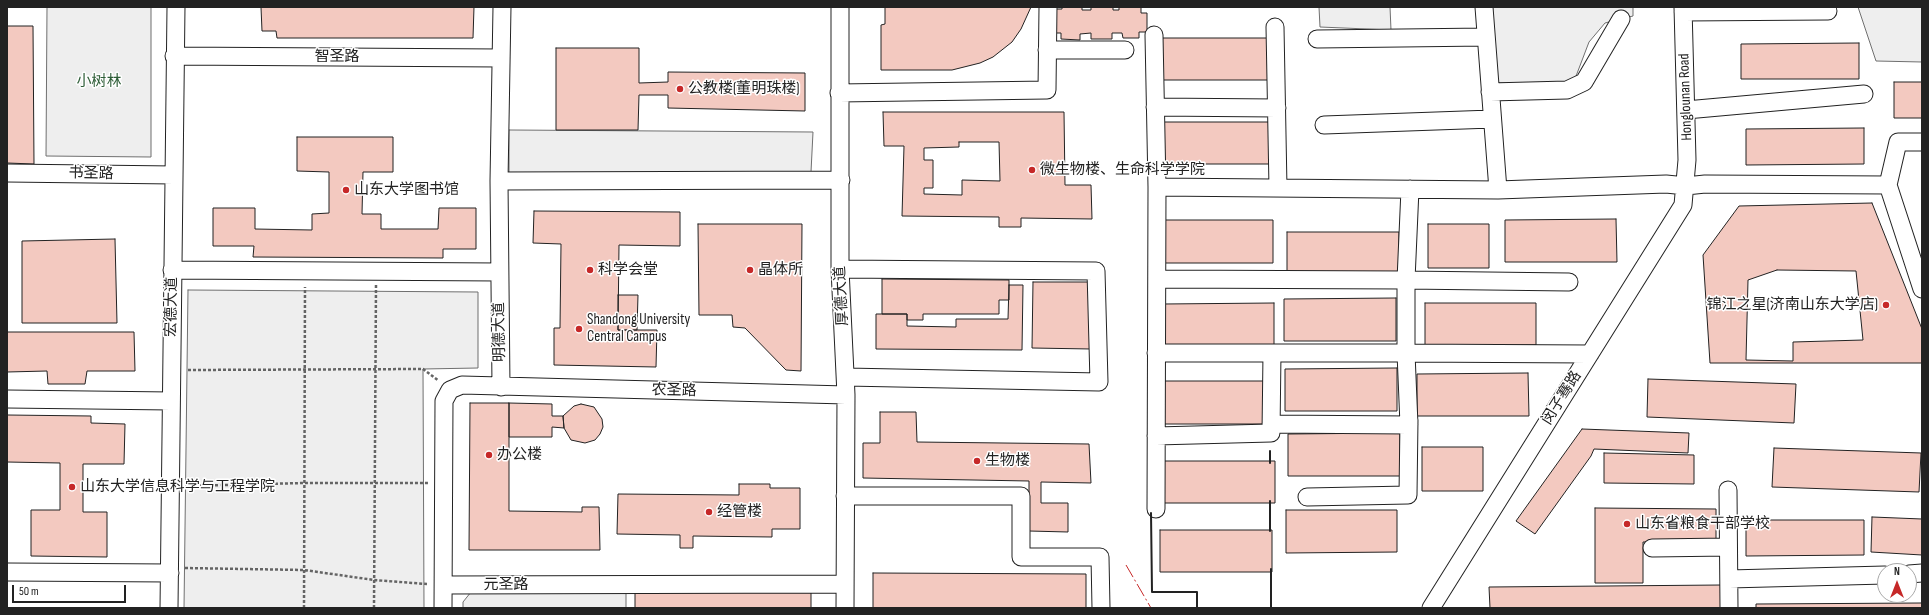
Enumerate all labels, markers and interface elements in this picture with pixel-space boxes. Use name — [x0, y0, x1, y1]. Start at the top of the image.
street label: 智圣路 — [315, 48, 359, 66]
street label: Honglounan Road — [1675, 53, 1697, 141]
park label: 小树林 — [77, 73, 121, 91]
place label: 公教楼(董明珠楼) — [688, 80, 799, 98]
marker: 公教楼(董明珠楼) — [675, 84, 685, 94]
place label: 微生物楼、生命科学学院 — [1040, 161, 1205, 179]
street label: 书圣路 — [68, 165, 114, 183]
marker: 微生物楼、生命科学学院 — [1027, 165, 1037, 175]
place label: 山东大学图书馆 — [354, 181, 459, 199]
marker: 山东大学图书馆 — [341, 185, 351, 195]
place label: 科学会堂 — [598, 261, 658, 279]
place label: 晶体所 — [758, 261, 803, 279]
marker: 科学会堂 — [585, 265, 595, 275]
marker: 晶体所 — [745, 265, 755, 275]
street label: 厚德大道 — [831, 266, 853, 326]
street label: 宏德大道 — [162, 277, 182, 337]
place label: 锦江之星(济南山东大学店) — [1707, 296, 1878, 314]
marker: 锦江之星(济南山东大学店) — [1881, 300, 1891, 310]
street label: 明德大道 — [490, 302, 510, 362]
place label: Shandong University Central Campus — [587, 311, 690, 346]
marker: Shandong University Central Campus — [574, 324, 584, 334]
street label: 闵子骞路 — [1538, 368, 1586, 428]
street label: 农圣路 — [651, 382, 697, 400]
place label: 办公楼 — [497, 446, 542, 464]
marker: 办公楼 — [484, 450, 494, 460]
place label: 生物楼 — [985, 452, 1030, 470]
marker: 生物楼 — [972, 456, 982, 466]
place label: 山东大学信息科学与工程学院 — [80, 478, 275, 496]
marker: 山东大学信息科学与工程学院 — [67, 482, 77, 492]
place label: 经管楼 — [717, 503, 762, 521]
marker: 经管楼 — [704, 507, 714, 517]
place label: 山东省粮食干部学校 — [1635, 515, 1770, 533]
marker: 山东省粮食干部学校 — [1622, 519, 1632, 529]
north arrow — [1877, 563, 1917, 603]
text: N — [1894, 565, 1900, 578]
street label: 元圣路 — [484, 576, 528, 594]
scale bar — [14, 577, 128, 603]
text: 50 m — [19, 584, 39, 599]

